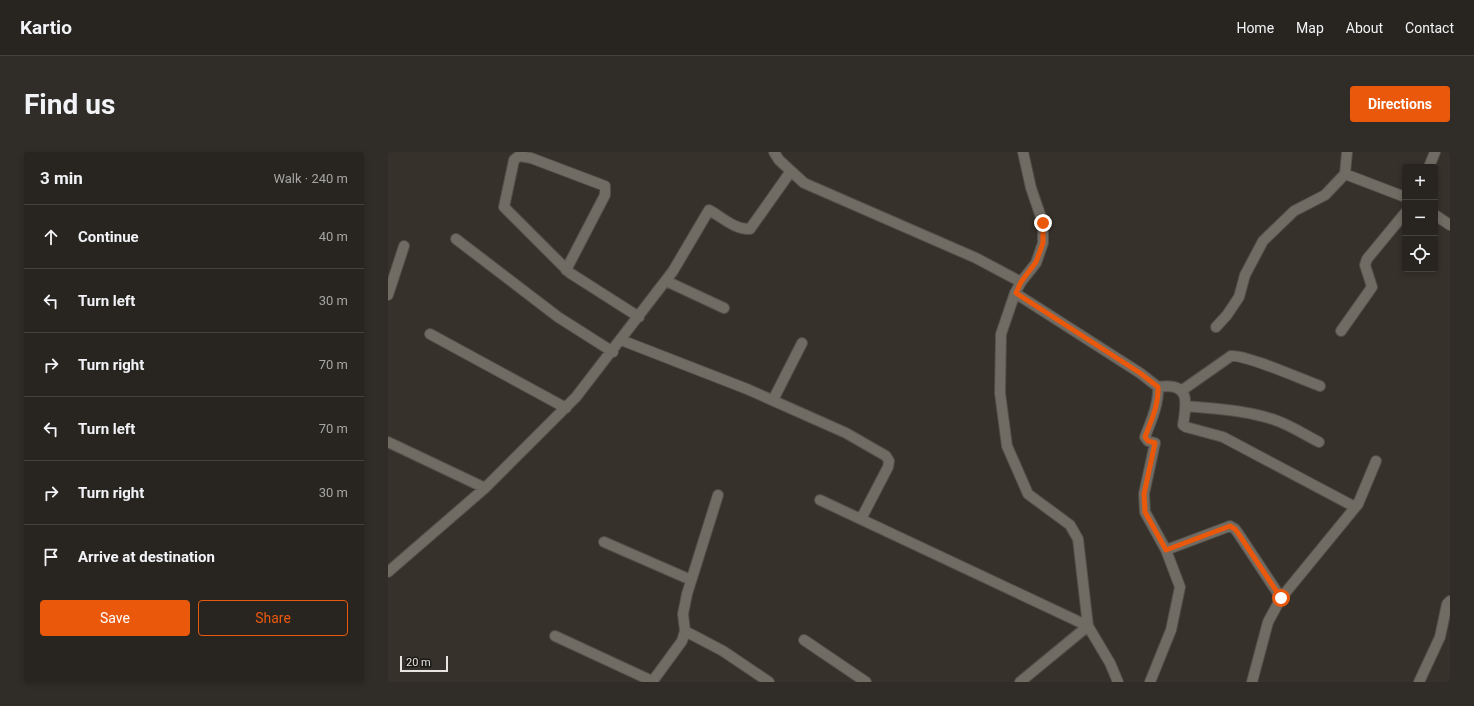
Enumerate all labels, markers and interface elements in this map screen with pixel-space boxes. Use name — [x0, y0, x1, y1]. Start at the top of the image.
text: Kartio — [20, 16, 72, 39]
text: Home — [1236, 20, 1274, 36]
text: Map — [1296, 20, 1324, 36]
text: About — [1346, 20, 1383, 36]
text: Contact — [1405, 20, 1454, 36]
button: Directions — [1350, 86, 1450, 122]
text: Find us — [24, 88, 115, 121]
map controls — [1402, 164, 1438, 272]
button: + — [1402, 164, 1438, 200]
text: 3 min — [40, 168, 83, 188]
text: Walk · 240 m — [273, 171, 348, 186]
button: − — [1402, 200, 1438, 236]
route end — [1034, 214, 1052, 232]
icon: ahead — [40, 226, 62, 248]
text: Continue — [78, 228, 139, 246]
text: 40 m — [319, 229, 348, 244]
button: locate — [1402, 236, 1438, 272]
icon: left — [40, 290, 62, 312]
text: Turn left — [78, 292, 135, 310]
text: 30 m — [319, 293, 348, 308]
icon: right — [40, 354, 62, 376]
text: Turn right — [78, 356, 144, 374]
text: 70 m — [319, 357, 348, 372]
icon: left — [40, 418, 62, 440]
text: Turn left — [78, 420, 135, 438]
text: 70 m — [319, 421, 348, 436]
icon: right — [40, 482, 62, 504]
text: Turn right — [78, 484, 144, 502]
text: 30 m — [319, 485, 348, 500]
icon: arrive — [40, 546, 62, 568]
text: Arrive at destination — [78, 548, 215, 566]
route start — [1272, 589, 1290, 607]
button: Save — [40, 600, 190, 636]
button: Share — [198, 600, 348, 636]
scale bar — [400, 654, 448, 673]
text: 20 m — [406, 656, 431, 669]

